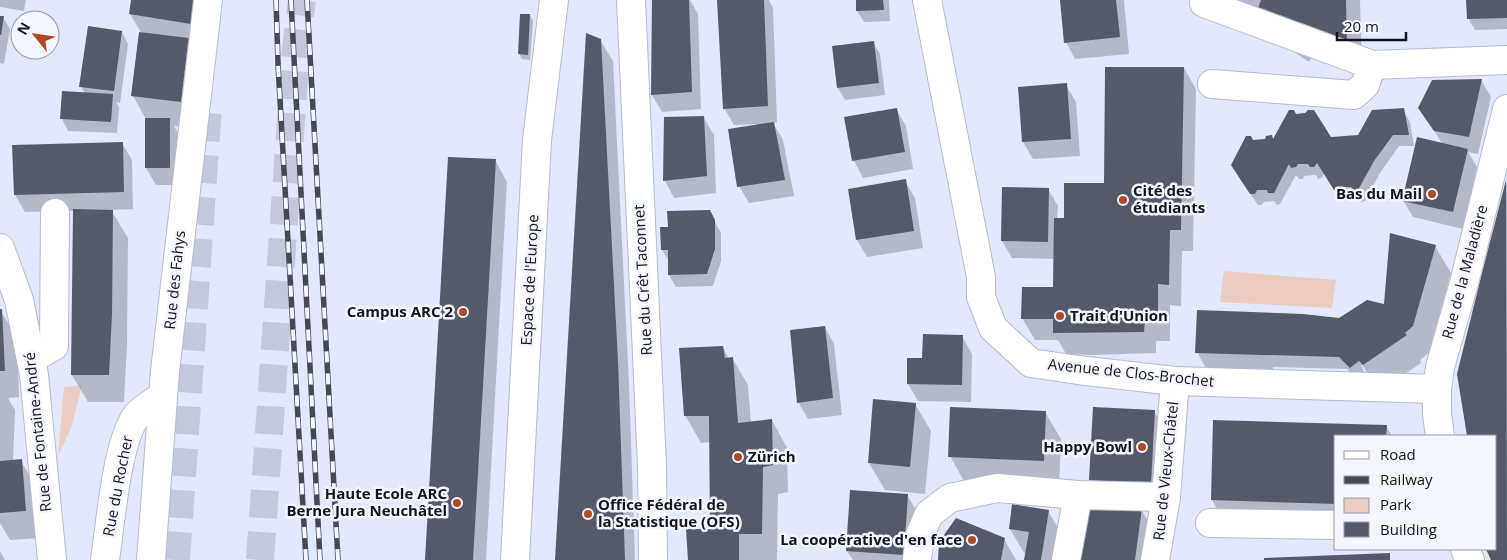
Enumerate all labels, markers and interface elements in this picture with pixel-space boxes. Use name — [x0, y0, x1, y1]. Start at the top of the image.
north arrow — [10, 10, 60, 60]
scale bar — [1337, 10, 1406, 42]
text: 20 m — [1344, 16, 1379, 36]
text: N — [12, 19, 34, 38]
place label: Cité des étudiants — [1133, 180, 1205, 217]
place label: Bas du Mail — [1336, 183, 1422, 203]
marker: Bas du Mail — [1426, 188, 1438, 200]
marker: Cité des étudiants — [1117, 194, 1129, 206]
street label: Rue de la Maladière — [1436, 202, 1492, 341]
street label: Rue du Crêt Taconnet — [628, 204, 656, 356]
street label: Espace de l'Europe — [516, 214, 542, 346]
street label: Rue des Fahys — [159, 229, 189, 330]
place label: Campus ARC 2 — [347, 301, 453, 321]
place label: Trait d'Union — [1070, 305, 1168, 325]
marker: Campus ARC 2 — [457, 306, 469, 318]
marker: Trait d'Union — [1054, 310, 1066, 322]
street label: Rue de Fontaine-André — [19, 351, 55, 513]
street label: Avenue de Clos-Brochet — [1047, 353, 1215, 391]
street label: Rue de Vieux-Châtel — [1148, 400, 1182, 541]
street label: Rue du Rocher — [97, 434, 137, 538]
legend — [1334, 435, 1497, 550]
place label: Happy Bowl — [1043, 436, 1132, 456]
marker: Happy Bowl — [1136, 441, 1148, 453]
text: Road — [1380, 444, 1416, 464]
place label: Zürich — [748, 446, 796, 466]
marker: Zürich — [732, 451, 744, 463]
text: Railway — [1380, 469, 1433, 489]
place label: Haute Ecole ARC Berne Jura Neuchâtel — [287, 483, 447, 520]
place label: Office Fédéral de la Statistique (OFS) — [598, 494, 740, 531]
text: Park — [1380, 494, 1411, 514]
marker: Haute Ecole ARC Berne Jura Neuchâtel — [451, 497, 463, 509]
marker: Office Fédéral de la Statistique (OFS) — [582, 508, 594, 520]
text: Building — [1380, 519, 1437, 539]
place label: La coopérative d'en face — [780, 529, 962, 549]
marker: La coopérative d'en face — [966, 534, 978, 546]

